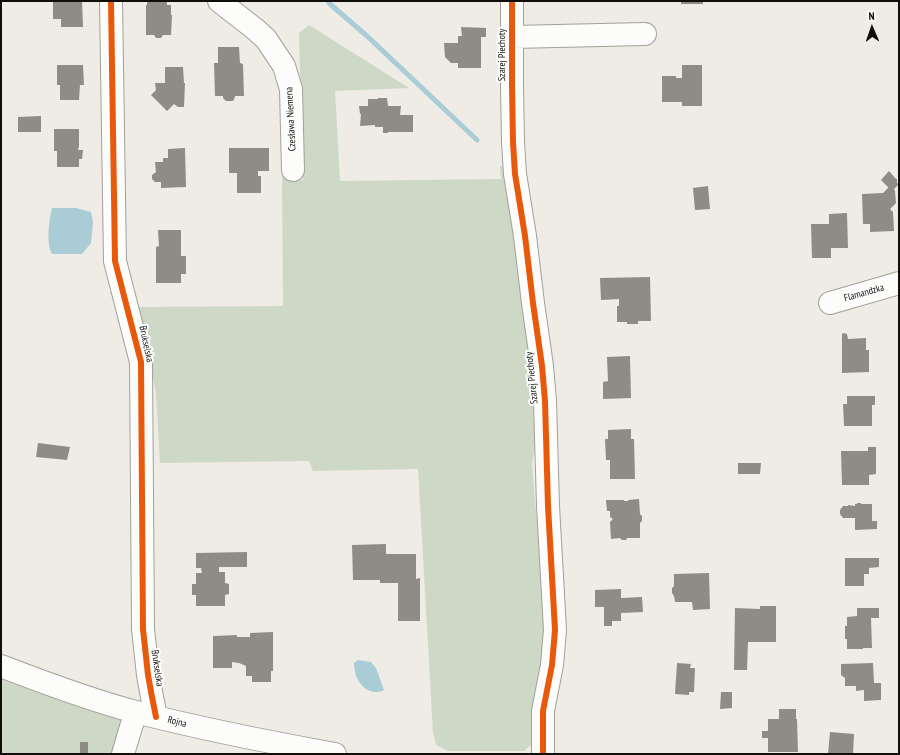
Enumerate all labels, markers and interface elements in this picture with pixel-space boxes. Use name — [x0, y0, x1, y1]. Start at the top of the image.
north arrow — [852, 8, 892, 48]
text: N — [868, 9, 875, 23]
street label: Szarej Piechoty — [496, 29, 508, 81]
street label: Czesława Niemena — [283, 86, 299, 152]
street label: Flamandzka — [843, 282, 885, 304]
street label: Brukselska — [136, 325, 156, 363]
street label: Szarej Piechoty — [523, 351, 541, 405]
street label: Brukselska — [148, 649, 166, 687]
street label: Rojna — [166, 714, 188, 730]

